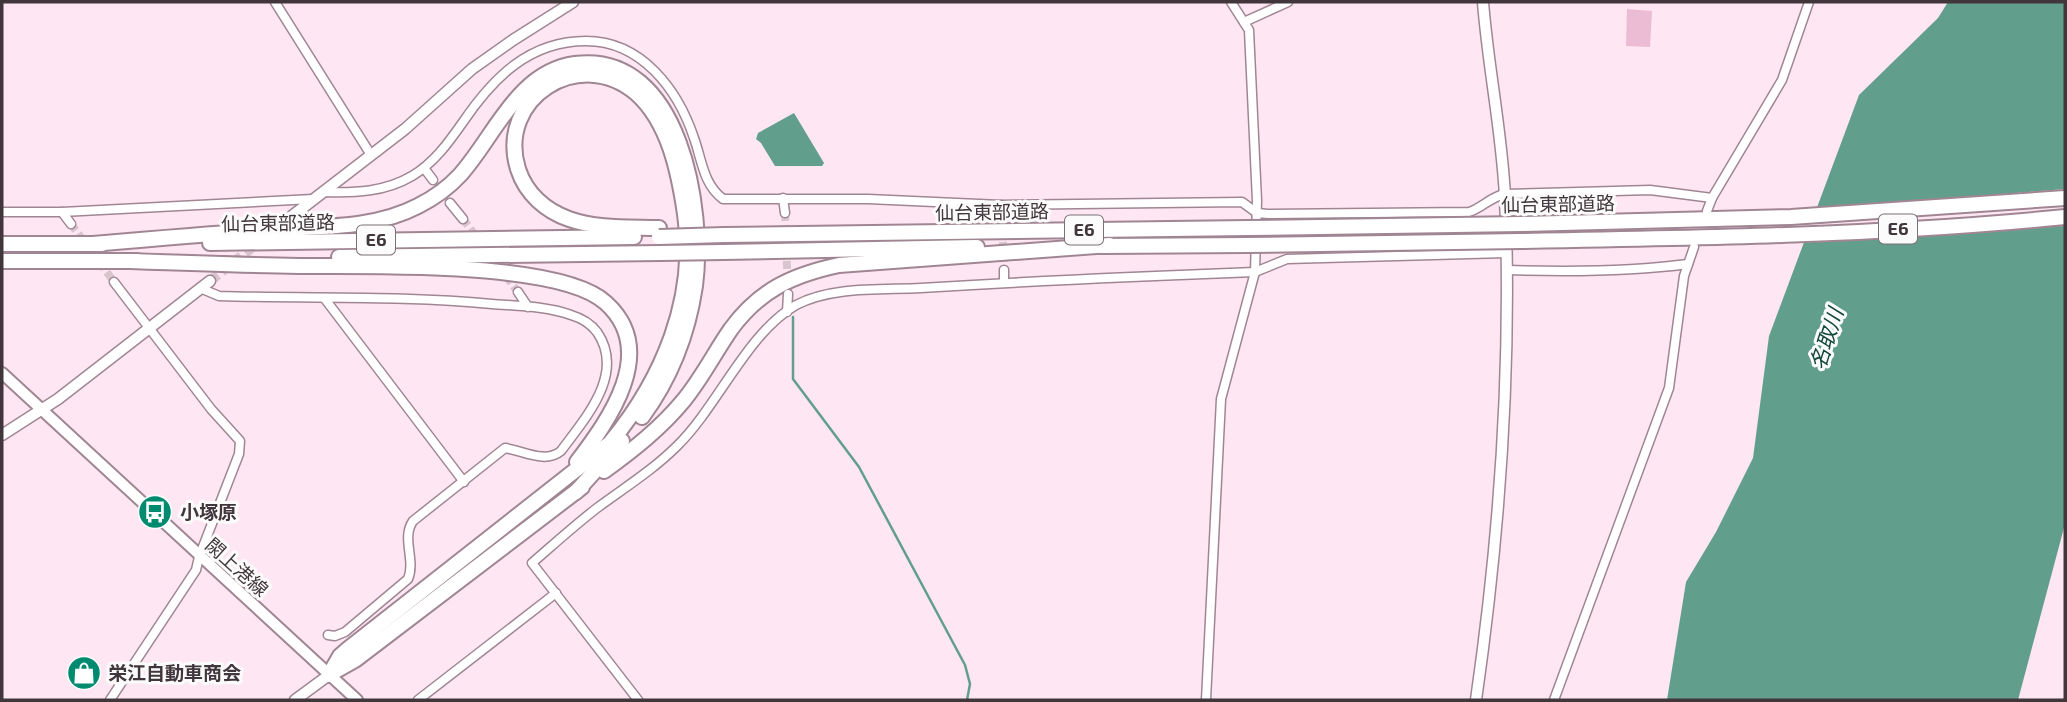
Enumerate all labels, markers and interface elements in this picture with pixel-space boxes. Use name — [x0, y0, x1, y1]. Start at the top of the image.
street label: 仙台東部道路 — [1501, 191, 1615, 216]
street label: 仙台東部道路 — [935, 199, 1049, 224]
street label: 仙台東部道路 — [221, 210, 335, 235]
road number: E6 — [1879, 214, 1917, 244]
road number: E6 — [1065, 215, 1103, 244]
road number: E6 — [357, 226, 395, 254]
water label: 名取川 — [1804, 303, 1848, 372]
bus stop icon: 小塚原 — [136, 493, 174, 531]
place label: 小塚原 — [180, 500, 237, 523]
street label: 閖上港線 — [201, 533, 273, 601]
shop icon: 栄江自動車商会 — [65, 654, 103, 692]
place label: 栄江自動車商会 — [108, 661, 241, 684]

